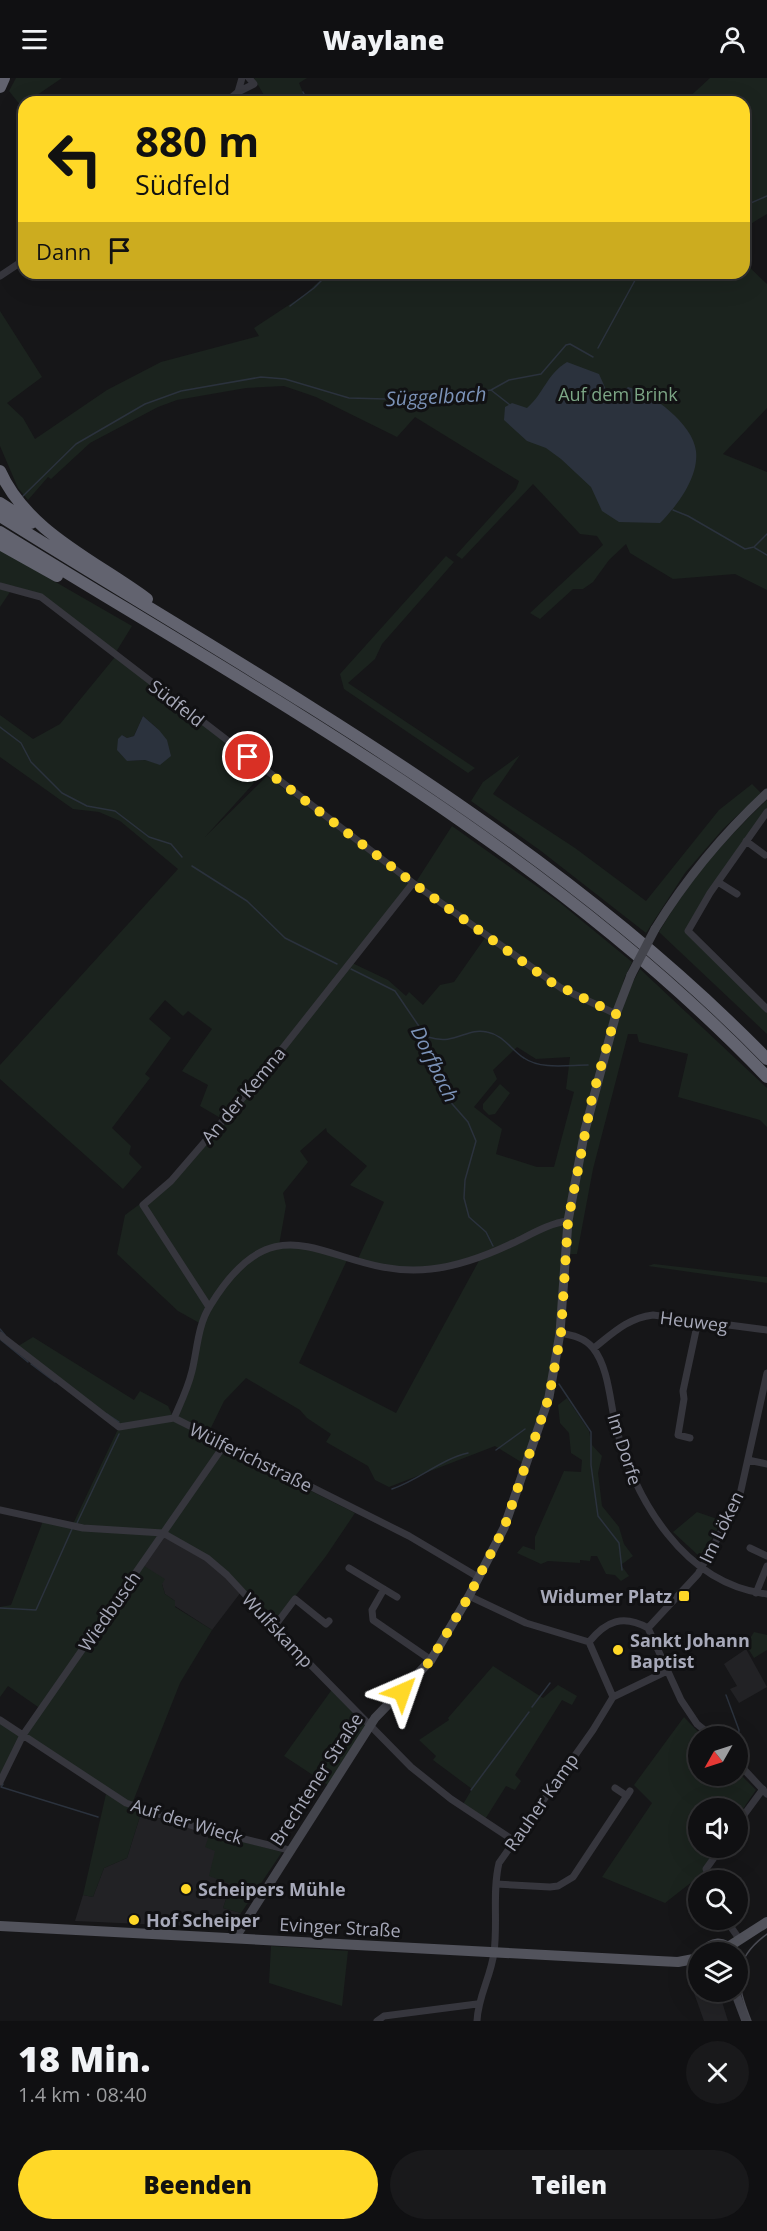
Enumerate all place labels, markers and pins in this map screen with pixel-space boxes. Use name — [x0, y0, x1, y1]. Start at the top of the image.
pin — [222, 731, 273, 782]
place label: Widumer Platz — [540, 1584, 672, 1608]
marker: Widumer Platz — [677, 1589, 691, 1603]
place label: Sankt Johann Baptist — [630, 1628, 750, 1673]
marker: Sankt Johann Baptist — [611, 1643, 625, 1657]
place label: Scheipers Mühle — [198, 1877, 346, 1901]
marker: Scheipers Mühle — [179, 1882, 193, 1896]
place label: Hof Scheiper — [146, 1908, 260, 1932]
marker: Hof Scheiper — [127, 1913, 141, 1927]

